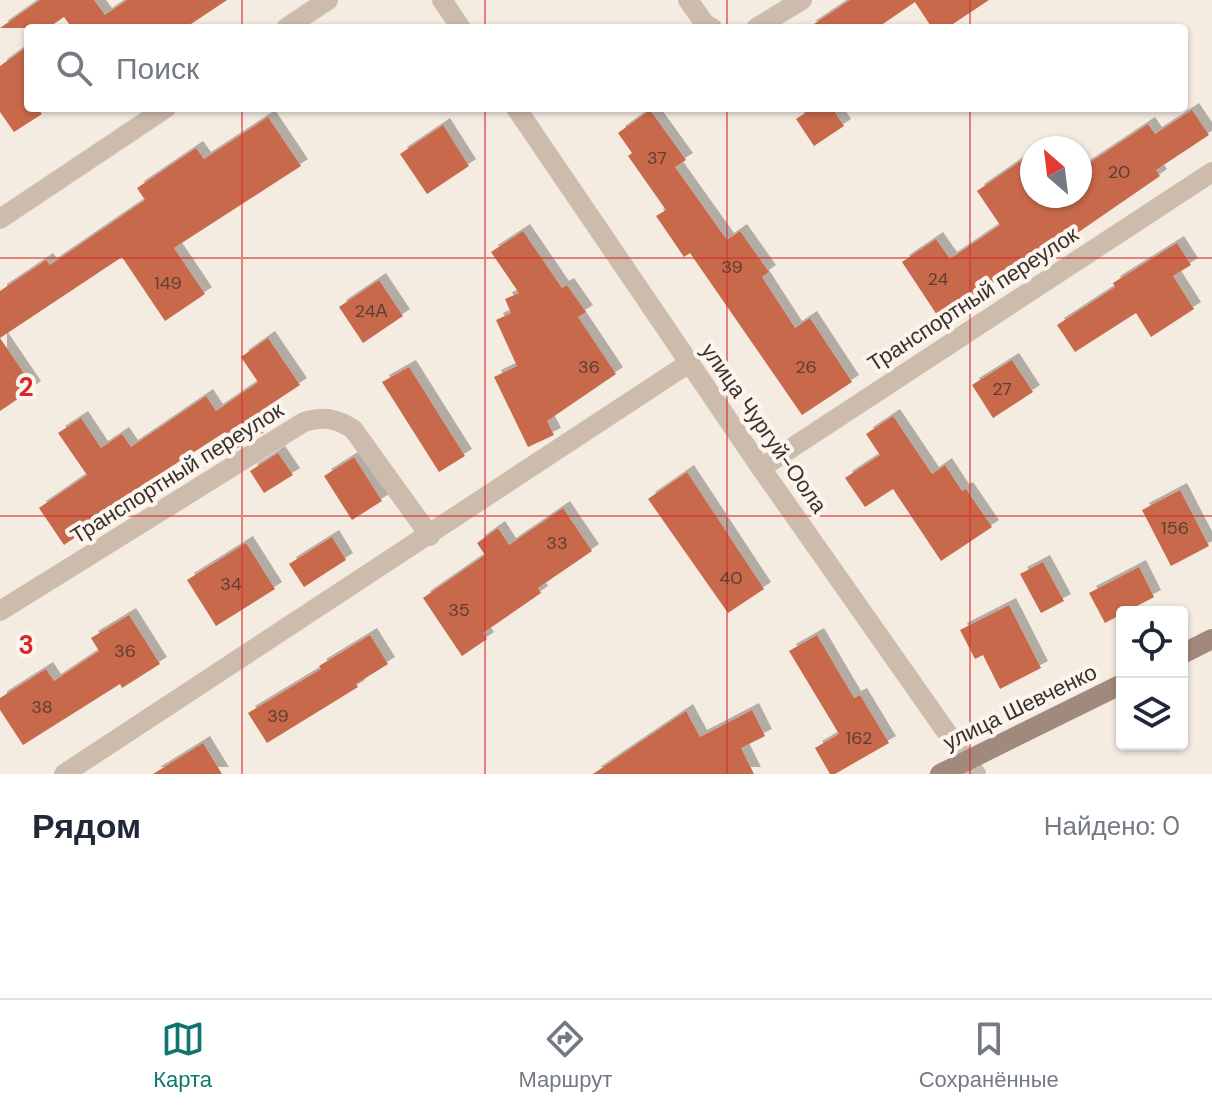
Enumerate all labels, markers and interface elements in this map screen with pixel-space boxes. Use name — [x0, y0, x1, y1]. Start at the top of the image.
search box — [24, 24, 1188, 112]
icon: search — [52, 46, 96, 90]
text: Поиск — [116, 49, 199, 88]
north arrow — [1020, 136, 1092, 208]
house number: 37 — [647, 146, 667, 170]
house number: 20 — [1108, 160, 1130, 184]
street label: Транспортный переулок — [862, 220, 1084, 378]
house number: 39 — [721, 255, 743, 279]
house number: 24 — [928, 267, 949, 291]
house number: 149 — [154, 271, 182, 295]
house number: 24А — [355, 299, 388, 323]
street label: улица Чургуй-Оола — [694, 337, 834, 519]
house number: 36 — [578, 355, 600, 379]
house number: 26 — [795, 355, 817, 379]
text: 2 — [18, 370, 34, 404]
house number: 27 — [992, 377, 1012, 401]
street label: Транспортный переулок — [65, 395, 289, 550]
house number: 156 — [1161, 516, 1189, 540]
house number: 33 — [546, 531, 568, 555]
house number: 40 — [719, 566, 743, 590]
house number: 34 — [220, 572, 242, 596]
house number: 35 — [448, 598, 470, 622]
map controls — [1116, 606, 1188, 750]
button: locate — [1116, 606, 1188, 678]
text: 3 — [18, 628, 34, 662]
house number: 36 — [114, 639, 136, 663]
street label: улица Шевченко — [938, 657, 1102, 757]
button: layers — [1116, 678, 1188, 750]
house number: 38 — [31, 695, 53, 719]
house number: 39 — [267, 704, 289, 728]
house number: 162 — [846, 726, 872, 750]
text: Рядом — [32, 804, 141, 849]
text: Найдено: 0 — [1044, 809, 1180, 843]
tab: Карта — [153, 1017, 212, 1094]
tab: Маршрут — [519, 1017, 612, 1094]
tab: Сохранённые — [919, 1017, 1059, 1094]

